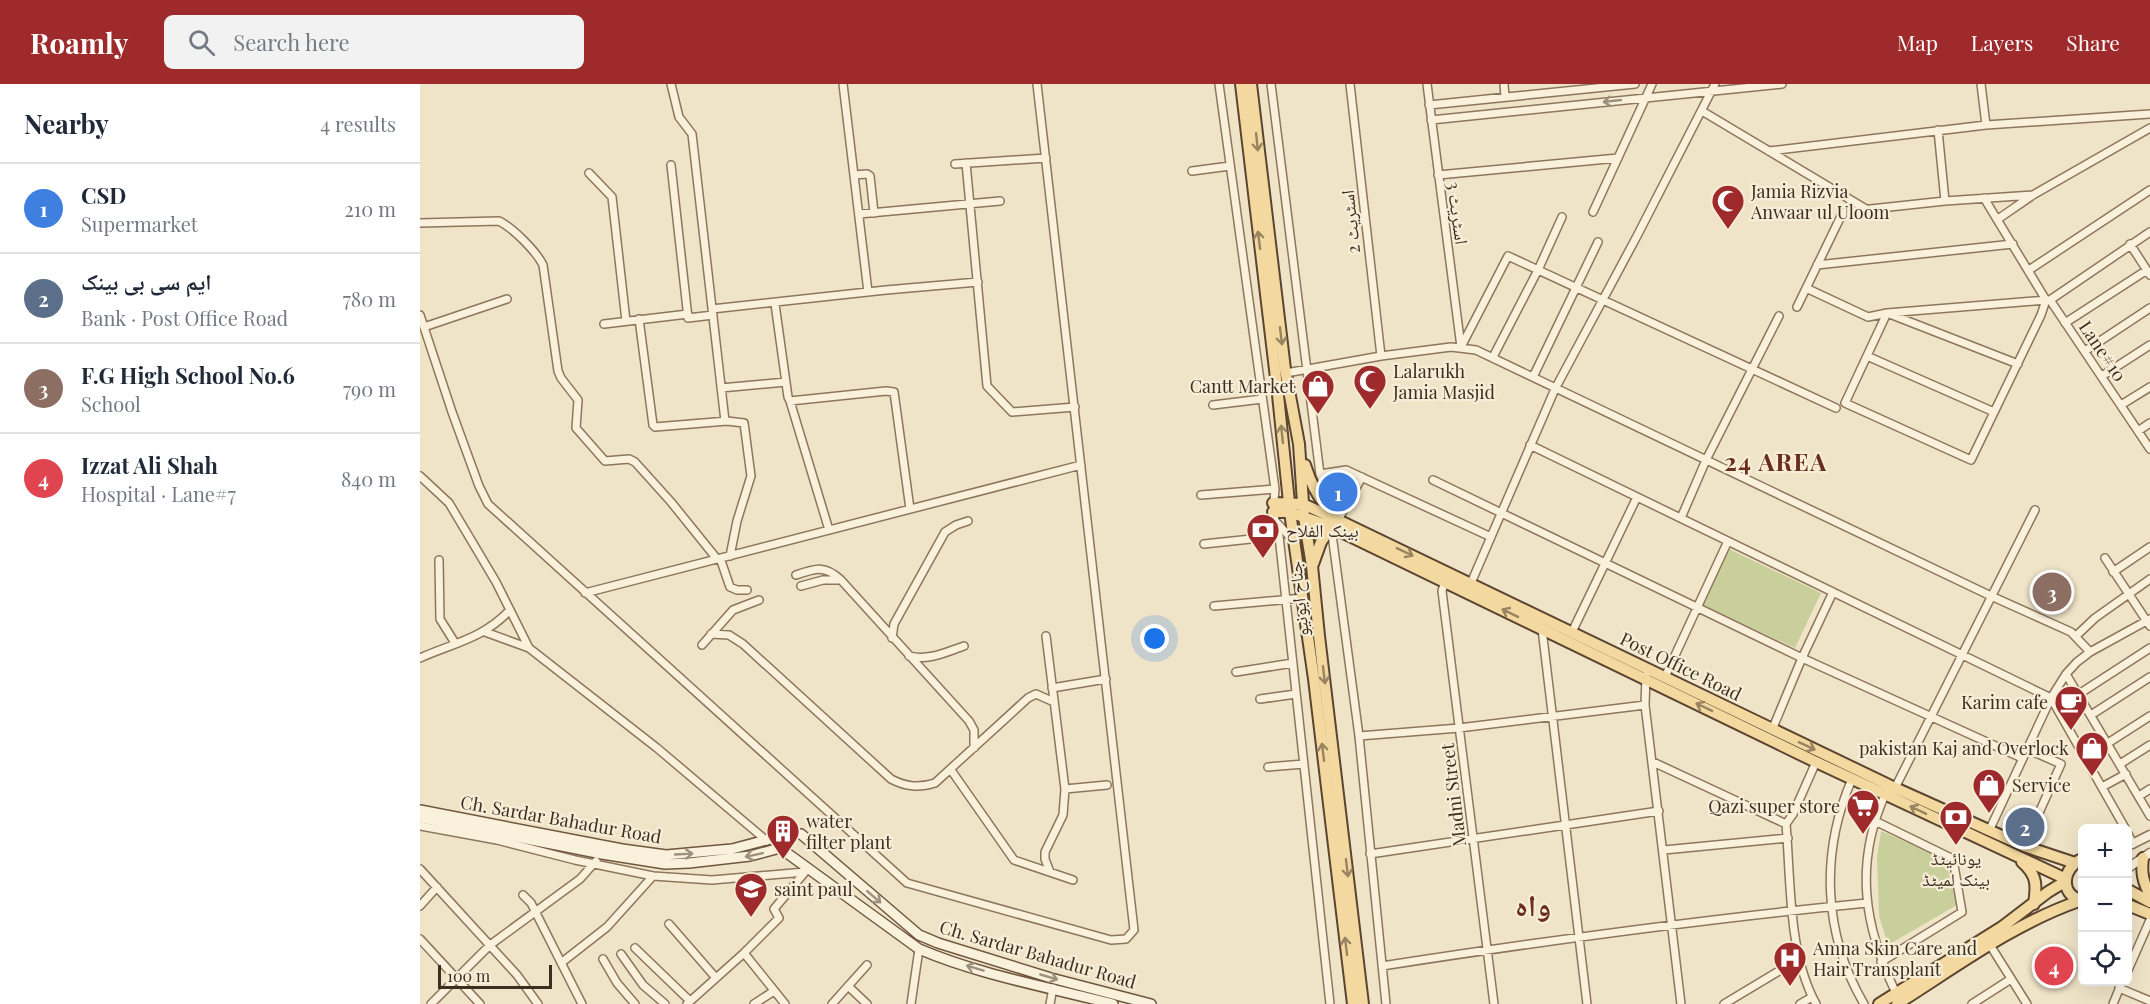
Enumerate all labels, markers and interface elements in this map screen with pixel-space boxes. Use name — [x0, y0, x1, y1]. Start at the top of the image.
search box — [164, 15, 584, 69]
text: Roamly — [30, 24, 128, 61]
icon: search — [185, 26, 218, 59]
text: Search here — [233, 27, 350, 57]
text: Map — [1897, 28, 1938, 56]
text: Layers — [1971, 28, 2033, 56]
text: Share — [2066, 28, 2120, 56]
one-way arrow — [1602, 96, 1622, 107]
text: Nearby — [24, 106, 109, 141]
text: 4 results — [320, 110, 396, 137]
one-way arrow — [1252, 132, 1263, 152]
place label: Jamia Rizvia Anwaar ul Uloom — [1750, 179, 1890, 224]
text: CSD — [81, 180, 126, 210]
street label: اسٹریٹ 3 — [1442, 180, 1474, 246]
mosque icon: Jamia Rizvia Anwaar ul Uloom — [1710, 183, 1746, 230]
street label: اسٹریٹ 2 — [1335, 189, 1365, 255]
text: 1 — [40, 195, 47, 222]
text: 210 m — [344, 195, 396, 222]
text: Supermarket — [81, 210, 198, 237]
one-way arrow — [1253, 231, 1264, 251]
text: ایم سی بی بینک — [81, 266, 211, 296]
text: 2 — [38, 285, 49, 312]
text: 780 m — [343, 285, 396, 312]
text: Bank · Post Office Road — [81, 304, 288, 331]
street label: Lane#10 — [2074, 316, 2132, 386]
one-way arrow — [1275, 325, 1286, 345]
place label: Lalarukh Jamia Masjid — [1392, 359, 1496, 404]
text: F.G High School No.6 — [81, 360, 295, 390]
mosque icon: Lalarukh Jamia Masjid — [1352, 363, 1388, 410]
shop icon: Cantt Market — [1300, 368, 1336, 415]
place label: Cantt Market — [1190, 374, 1296, 398]
text: 3 — [39, 375, 48, 402]
text: 790 m — [343, 375, 396, 402]
text: School — [81, 390, 141, 417]
one-way arrow — [1277, 425, 1288, 444]
district label: 24 AREA — [1724, 445, 1828, 477]
text: Izzat Ali Shah — [81, 450, 218, 480]
text: 4 — [38, 465, 49, 492]
text: 840 m — [341, 465, 396, 492]
pin: 1 — [1318, 470, 1358, 514]
text: Hospital · Lane#7 — [81, 480, 236, 507]
bank icon: بینک الفلاح — [1245, 512, 1281, 559]
place label: بینک الفلاح — [1286, 518, 1359, 543]
one-way arrow — [1395, 546, 1413, 558]
street label: جناح ایونیو — [1282, 560, 1315, 638]
pin: 3 — [2032, 570, 2072, 614]
one-way arrow — [1501, 607, 1519, 619]
your location — [1140, 624, 1169, 653]
street label: Post Office Road — [1616, 626, 1746, 706]
one-way arrow — [1318, 664, 1329, 684]
cafe icon: Karim cafe — [2053, 684, 2089, 731]
place label: Karim cafe — [1961, 690, 2048, 714]
one-way arrow — [1696, 701, 1714, 712]
shop icon: pakistan Kaj and Overlock — [2074, 730, 2110, 777]
place label: pakistan Kaj and Overlock — [1859, 736, 2069, 760]
street label: Madni Street — [1435, 741, 1471, 848]
one-way arrow — [1798, 741, 1816, 753]
one-way arrow — [1317, 743, 1328, 763]
shop icon: Service — [1971, 767, 2007, 814]
place label: Service — [2012, 773, 2071, 797]
supermarket icon: Qazi super store — [1845, 788, 1881, 835]
street label: Ch. Sardar Bahadur Road — [459, 790, 664, 849]
place label: Qazi super store — [1708, 794, 1840, 818]
bank icon: یونائیٹڈ بینک لمیٹڈ — [1938, 799, 1974, 846]
one-way arrow — [1909, 804, 1927, 816]
pin: 2 — [2006, 804, 2044, 850]
place label: water filter plant — [806, 809, 892, 854]
building icon: water filter plant — [765, 813, 801, 860]
map controls — [2078, 824, 2132, 986]
button: + — [2078, 824, 2132, 878]
place label: یونائیٹڈ بینک لمیٹڈ — [1922, 846, 1990, 891]
one-way arrow — [674, 848, 694, 859]
one-way arrow — [744, 849, 763, 861]
one-way arrow — [1342, 858, 1353, 878]
school or university icon: saint paul — [733, 871, 769, 918]
place label: saint paul — [774, 877, 853, 901]
button: − — [2078, 878, 2132, 932]
district label: واہ — [1515, 884, 1551, 924]
one-way arrow — [867, 890, 882, 904]
street label: Ch. Sardar Bahadur Road — [937, 914, 1140, 994]
button: locate — [2078, 932, 2132, 986]
one-way arrow — [1341, 936, 1352, 956]
place label: Amna Skin Care and Hair Transplant — [1812, 936, 1978, 981]
hospital icon: Amna Skin Care and Hair Transplant — [1772, 940, 1808, 987]
pin: 4 — [2034, 944, 2074, 988]
scale bar — [438, 962, 552, 990]
one-way arrow — [966, 962, 985, 973]
text: 100 m — [447, 965, 490, 986]
one-way arrow — [1039, 972, 1058, 983]

